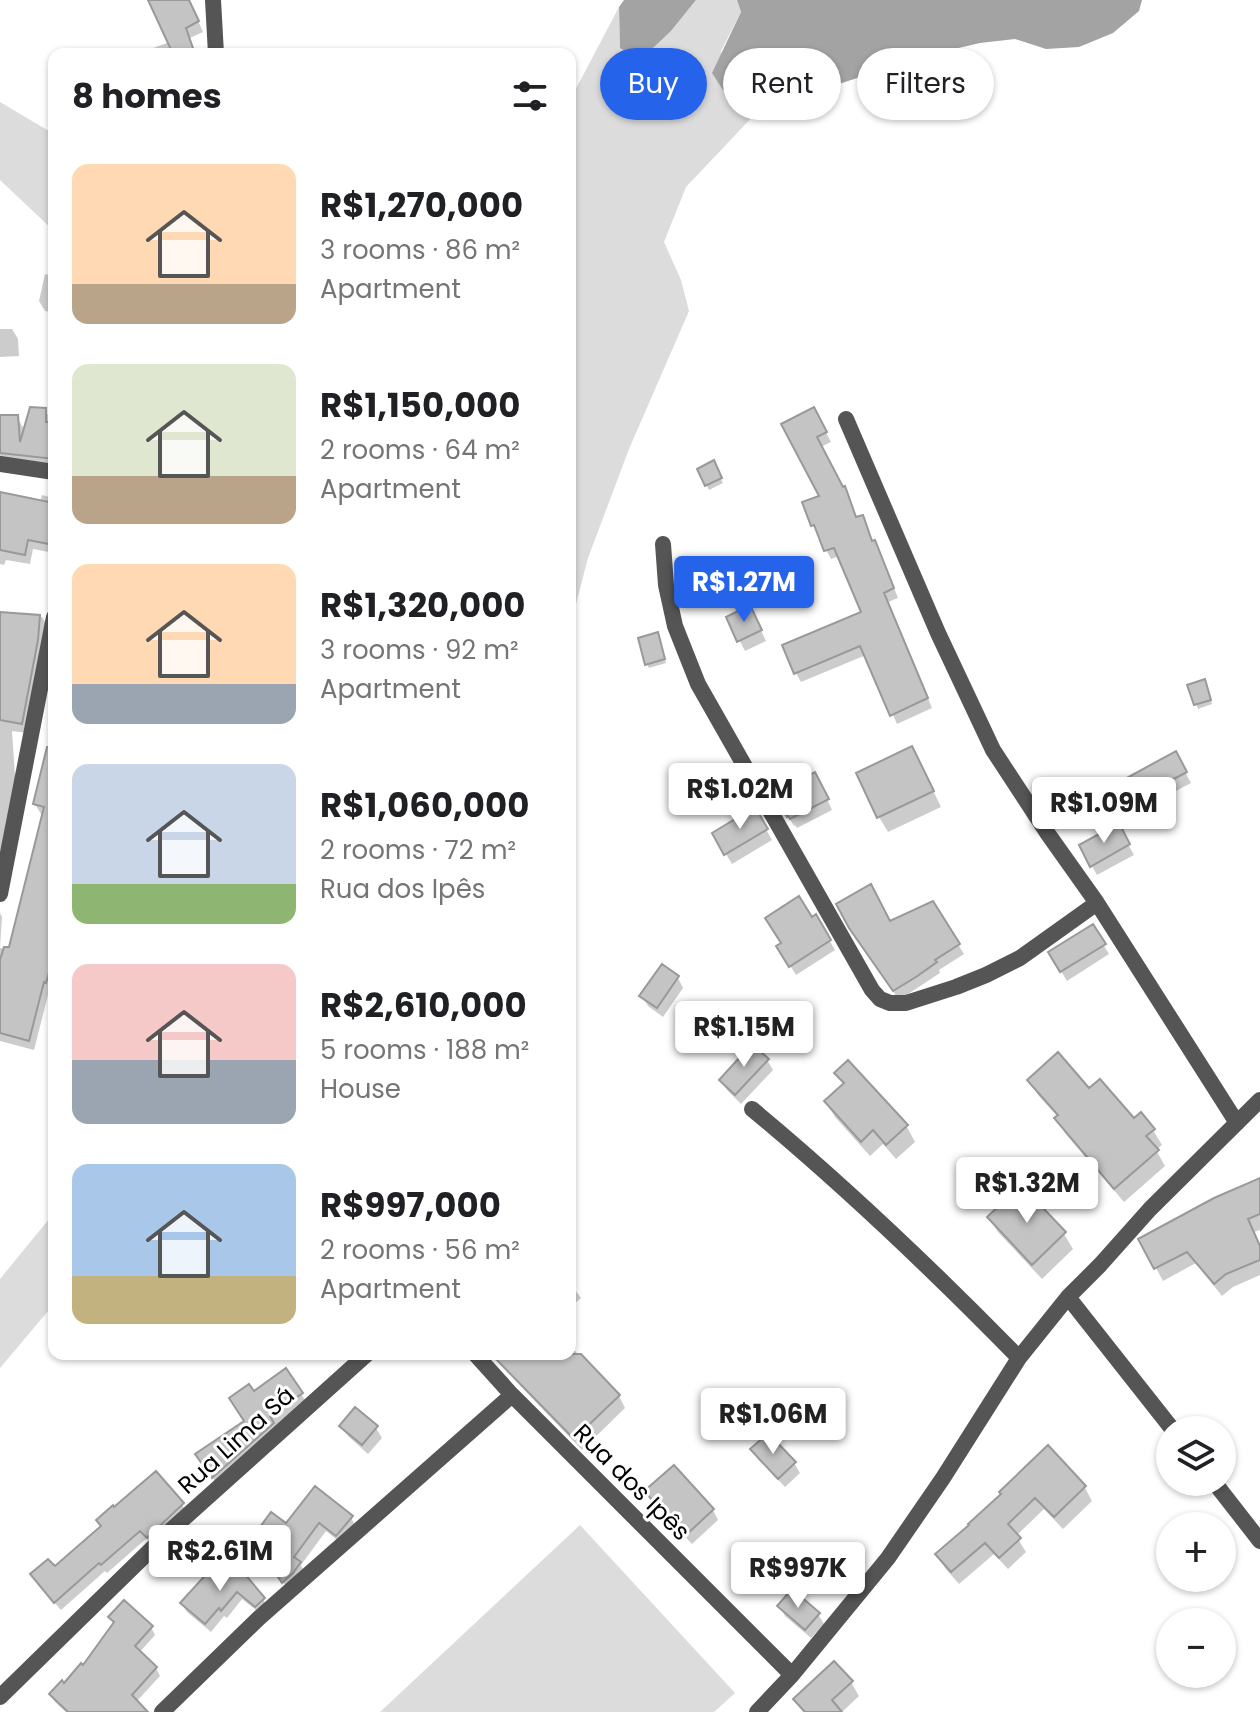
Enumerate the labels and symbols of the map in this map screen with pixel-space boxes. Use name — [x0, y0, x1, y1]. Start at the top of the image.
pin: R$1.27M — [670, 556, 818, 624]
pin: R$1.02M — [666, 763, 814, 831]
pin: R$1.09M — [1030, 777, 1178, 845]
pin: R$1.15M — [670, 1001, 818, 1069]
pin: R$1.32M — [953, 1157, 1101, 1225]
street label: Rua Lima Sá — [171, 1379, 301, 1501]
pin: R$1.06M — [699, 1388, 847, 1456]
street label: Rua dos Ipês — [566, 1416, 698, 1548]
pin: R$2.61M — [146, 1525, 294, 1593]
pin: R$997K — [733, 1542, 863, 1610]

